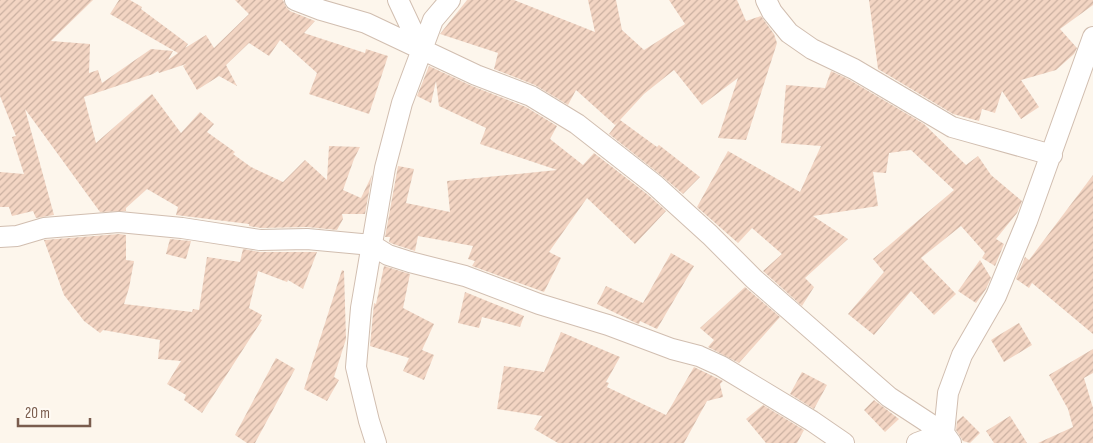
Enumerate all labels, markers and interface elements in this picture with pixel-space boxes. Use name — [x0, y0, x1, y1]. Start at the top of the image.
scale bar — [18, 396, 90, 428]
text: 20 m — [25, 404, 50, 423]

